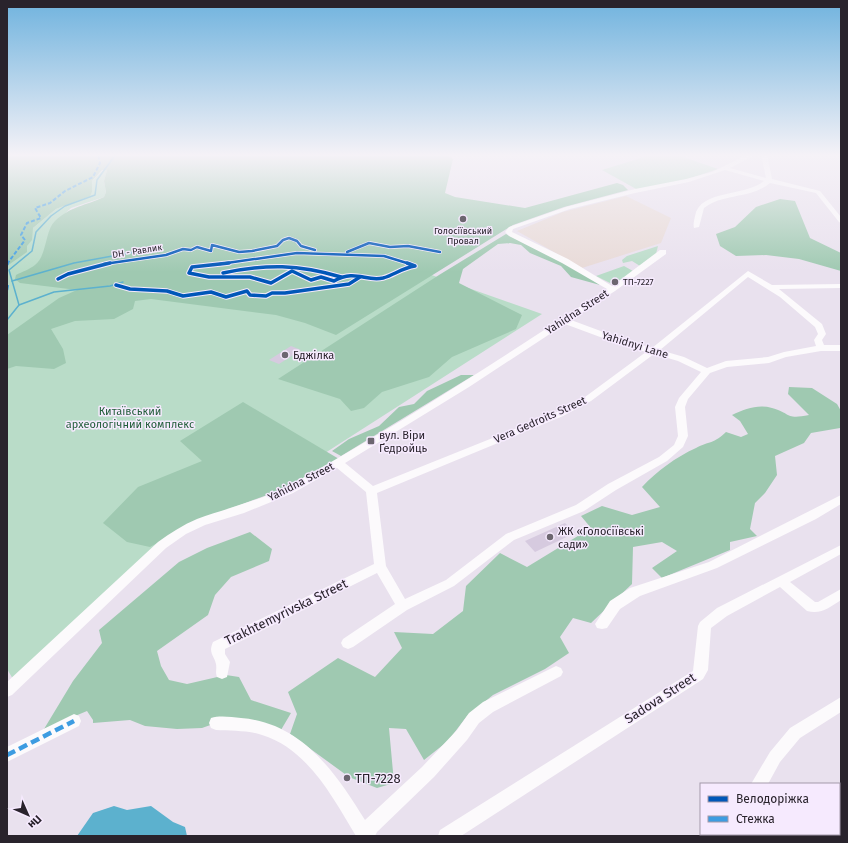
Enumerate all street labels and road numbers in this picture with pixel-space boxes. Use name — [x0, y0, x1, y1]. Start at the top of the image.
street label: DH - Равлик — [111, 242, 163, 260]
street label: Yahidna Street — [543, 287, 611, 337]
street label: Yahidnyi Lane — [600, 329, 670, 361]
street label: Vera Gedroits Street — [492, 394, 588, 446]
street label: Yahidna Street — [266, 460, 336, 504]
street label: Trakhtemyrivska Street — [222, 576, 350, 648]
street label: Sadova Street — [622, 669, 698, 726]

